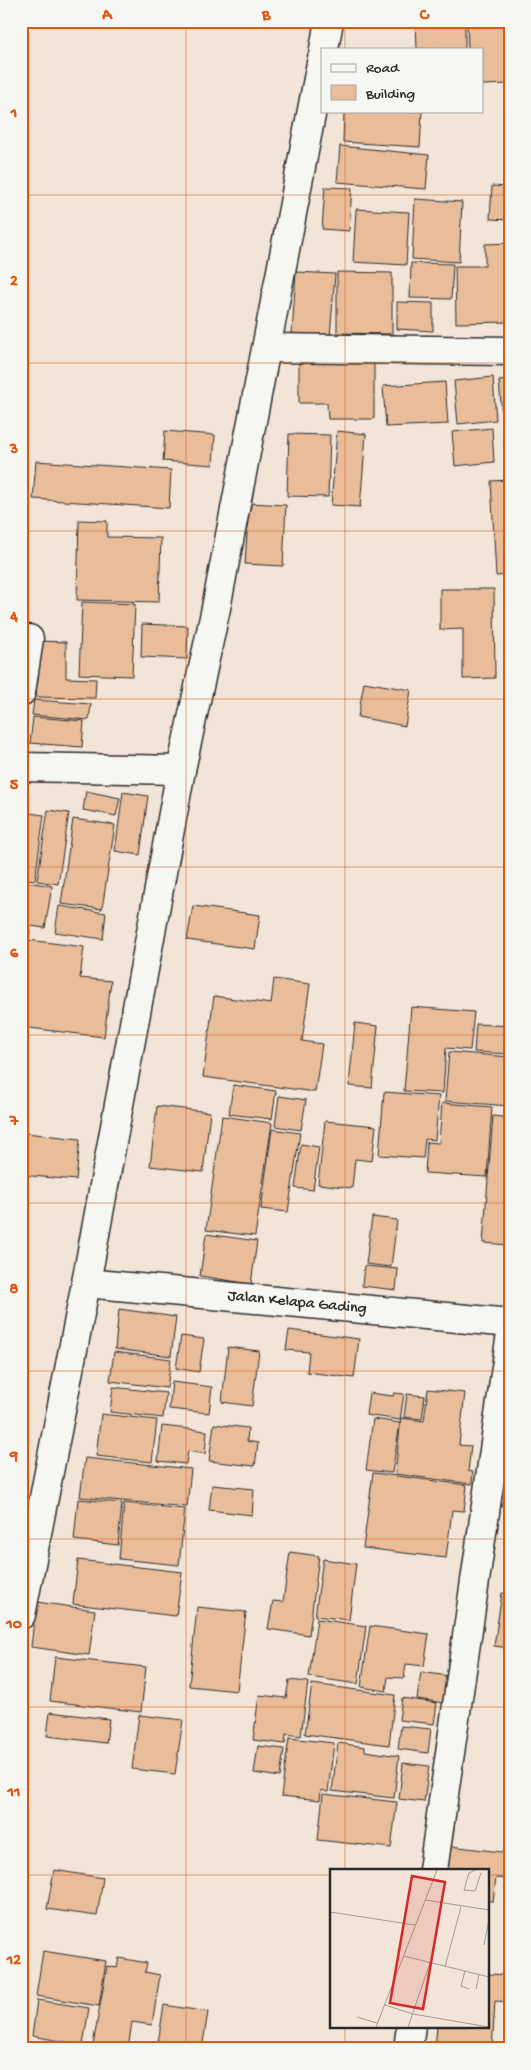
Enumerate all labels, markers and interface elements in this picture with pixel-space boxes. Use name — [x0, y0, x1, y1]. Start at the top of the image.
text: A — [101, 7, 113, 26]
text: B — [261, 7, 271, 26]
text: C — [419, 7, 430, 26]
legend — [321, 48, 484, 112]
text: Road — [366, 60, 400, 78]
text: Building — [365, 86, 415, 104]
text: 1 — [10, 105, 17, 124]
text: 2 — [10, 273, 18, 292]
text: 3 — [9, 441, 18, 460]
text: 4 — [9, 609, 18, 628]
text: 5 — [10, 777, 19, 796]
text: 6 — [10, 945, 19, 964]
text: 7 — [9, 1113, 19, 1132]
text: 8 — [10, 1281, 19, 1300]
street label: Jalan Kelapa Gading — [227, 1287, 368, 1319]
text: 9 — [9, 1448, 18, 1467]
text: 10 — [5, 1616, 22, 1635]
text: 11 — [7, 1784, 20, 1803]
inset map — [330, 1869, 488, 2028]
text: 12 — [6, 1952, 21, 1971]

